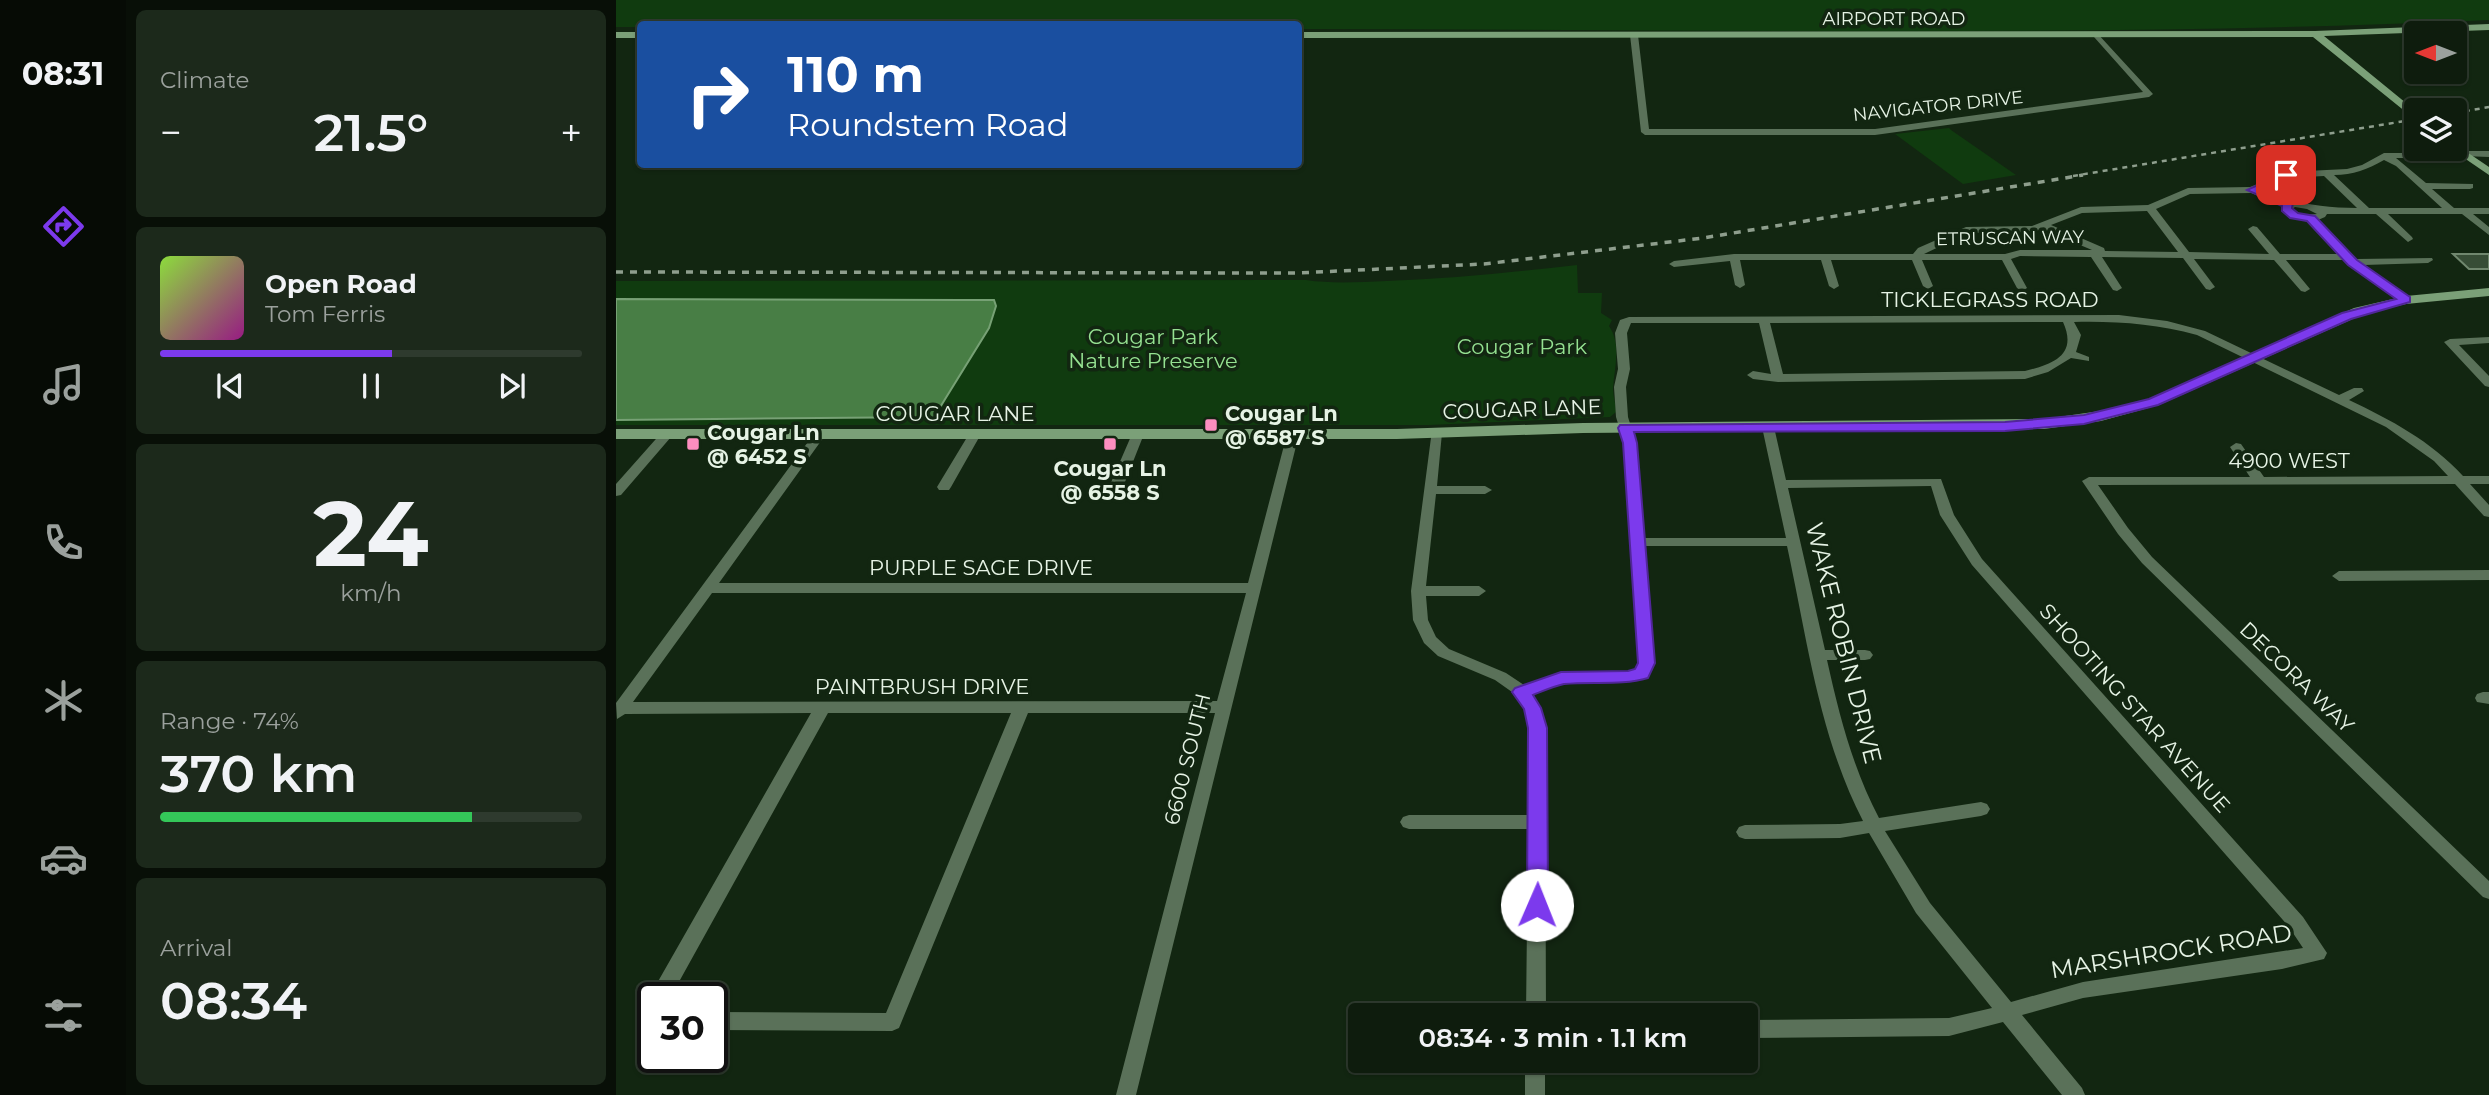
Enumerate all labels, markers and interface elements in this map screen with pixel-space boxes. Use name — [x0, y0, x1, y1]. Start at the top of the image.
street label: AIRPORT ROAD — [1823, 8, 1965, 30]
north arrow — [2404, 21, 2468, 84]
map controls — [2404, 21, 2467, 161]
text: 110 m — [787, 45, 924, 104]
icon: right — [672, 49, 763, 140]
text: 08:31 — [22, 54, 104, 93]
text: Climate — [160, 66, 249, 94]
street label: NAVIGATOR DRIVE — [1852, 86, 2024, 126]
button: layers — [2404, 98, 2467, 161]
text: 21.5° — [314, 101, 428, 164]
text: Roundstem Road — [787, 105, 1068, 144]
text: − — [160, 109, 182, 156]
text: + — [560, 109, 582, 156]
pin — [2256, 145, 2316, 205]
icon: arrive — [2267, 156, 2305, 194]
icon: directions — [39, 202, 88, 251]
street label: ETRUSCAN WAY — [1936, 226, 2085, 250]
text: Open Road — [265, 268, 417, 300]
street label: TICKLEGRASS ROAD — [1881, 287, 2099, 312]
text: Tom Ferris — [265, 300, 385, 328]
park label: Cougar Park Nature Preserve — [1068, 324, 1238, 373]
park label: Cougar Park — [1457, 334, 1588, 359]
icon: music — [39, 360, 88, 409]
icon: previous — [211, 367, 249, 405]
icon: pause — [352, 367, 390, 405]
icon: next — [493, 367, 531, 405]
street label: COUGAR LANE — [1442, 394, 1602, 424]
street label: COUGAR LANE — [876, 401, 1034, 426]
place label: Cougar Ln @ 6587 S — [1225, 401, 1338, 450]
marker: Cougar Ln @ 6587 S — [1203, 417, 1219, 433]
place label: Cougar Ln @ 6452 S — [707, 420, 820, 469]
marker: Cougar Ln @ 6452 S — [685, 436, 701, 452]
marker: Cougar Ln @ 6558 S — [1102, 436, 1118, 452]
street label: 4900 WEST — [2228, 448, 2350, 473]
place label: Cougar Ln @ 6558 S — [1054, 456, 1166, 505]
text: 24 — [313, 478, 429, 589]
icon: phone — [39, 518, 88, 567]
street label: WAKE ROBIN DRIVE — [1800, 519, 1888, 767]
street label: PURPLE SAGE DRIVE — [869, 555, 1093, 580]
text: km/h — [340, 579, 402, 607]
street label: SHOOTING STAR AVENUE — [2035, 598, 2235, 818]
street label: DECORA WAY — [2235, 616, 2360, 738]
street label: PAINTBRUSH DRIVE — [815, 674, 1029, 699]
icon: climate — [39, 676, 88, 725]
street label: 6600 SOUTH — [1159, 691, 1215, 827]
text: Range · 74% — [160, 707, 299, 735]
text: 370 km — [160, 742, 357, 805]
icon: car — [39, 834, 88, 883]
position arrow — [1500, 868, 1574, 942]
street label: MARSHROCK ROAD — [2048, 918, 2294, 984]
text: Arrival — [160, 934, 233, 962]
text: 08:34 — [160, 969, 307, 1032]
speed limit sign: 30 — [637, 982, 728, 1073]
icon: filters — [39, 991, 88, 1040]
text: 08:34 · 3 min · 1.1 km — [1419, 1022, 1687, 1054]

